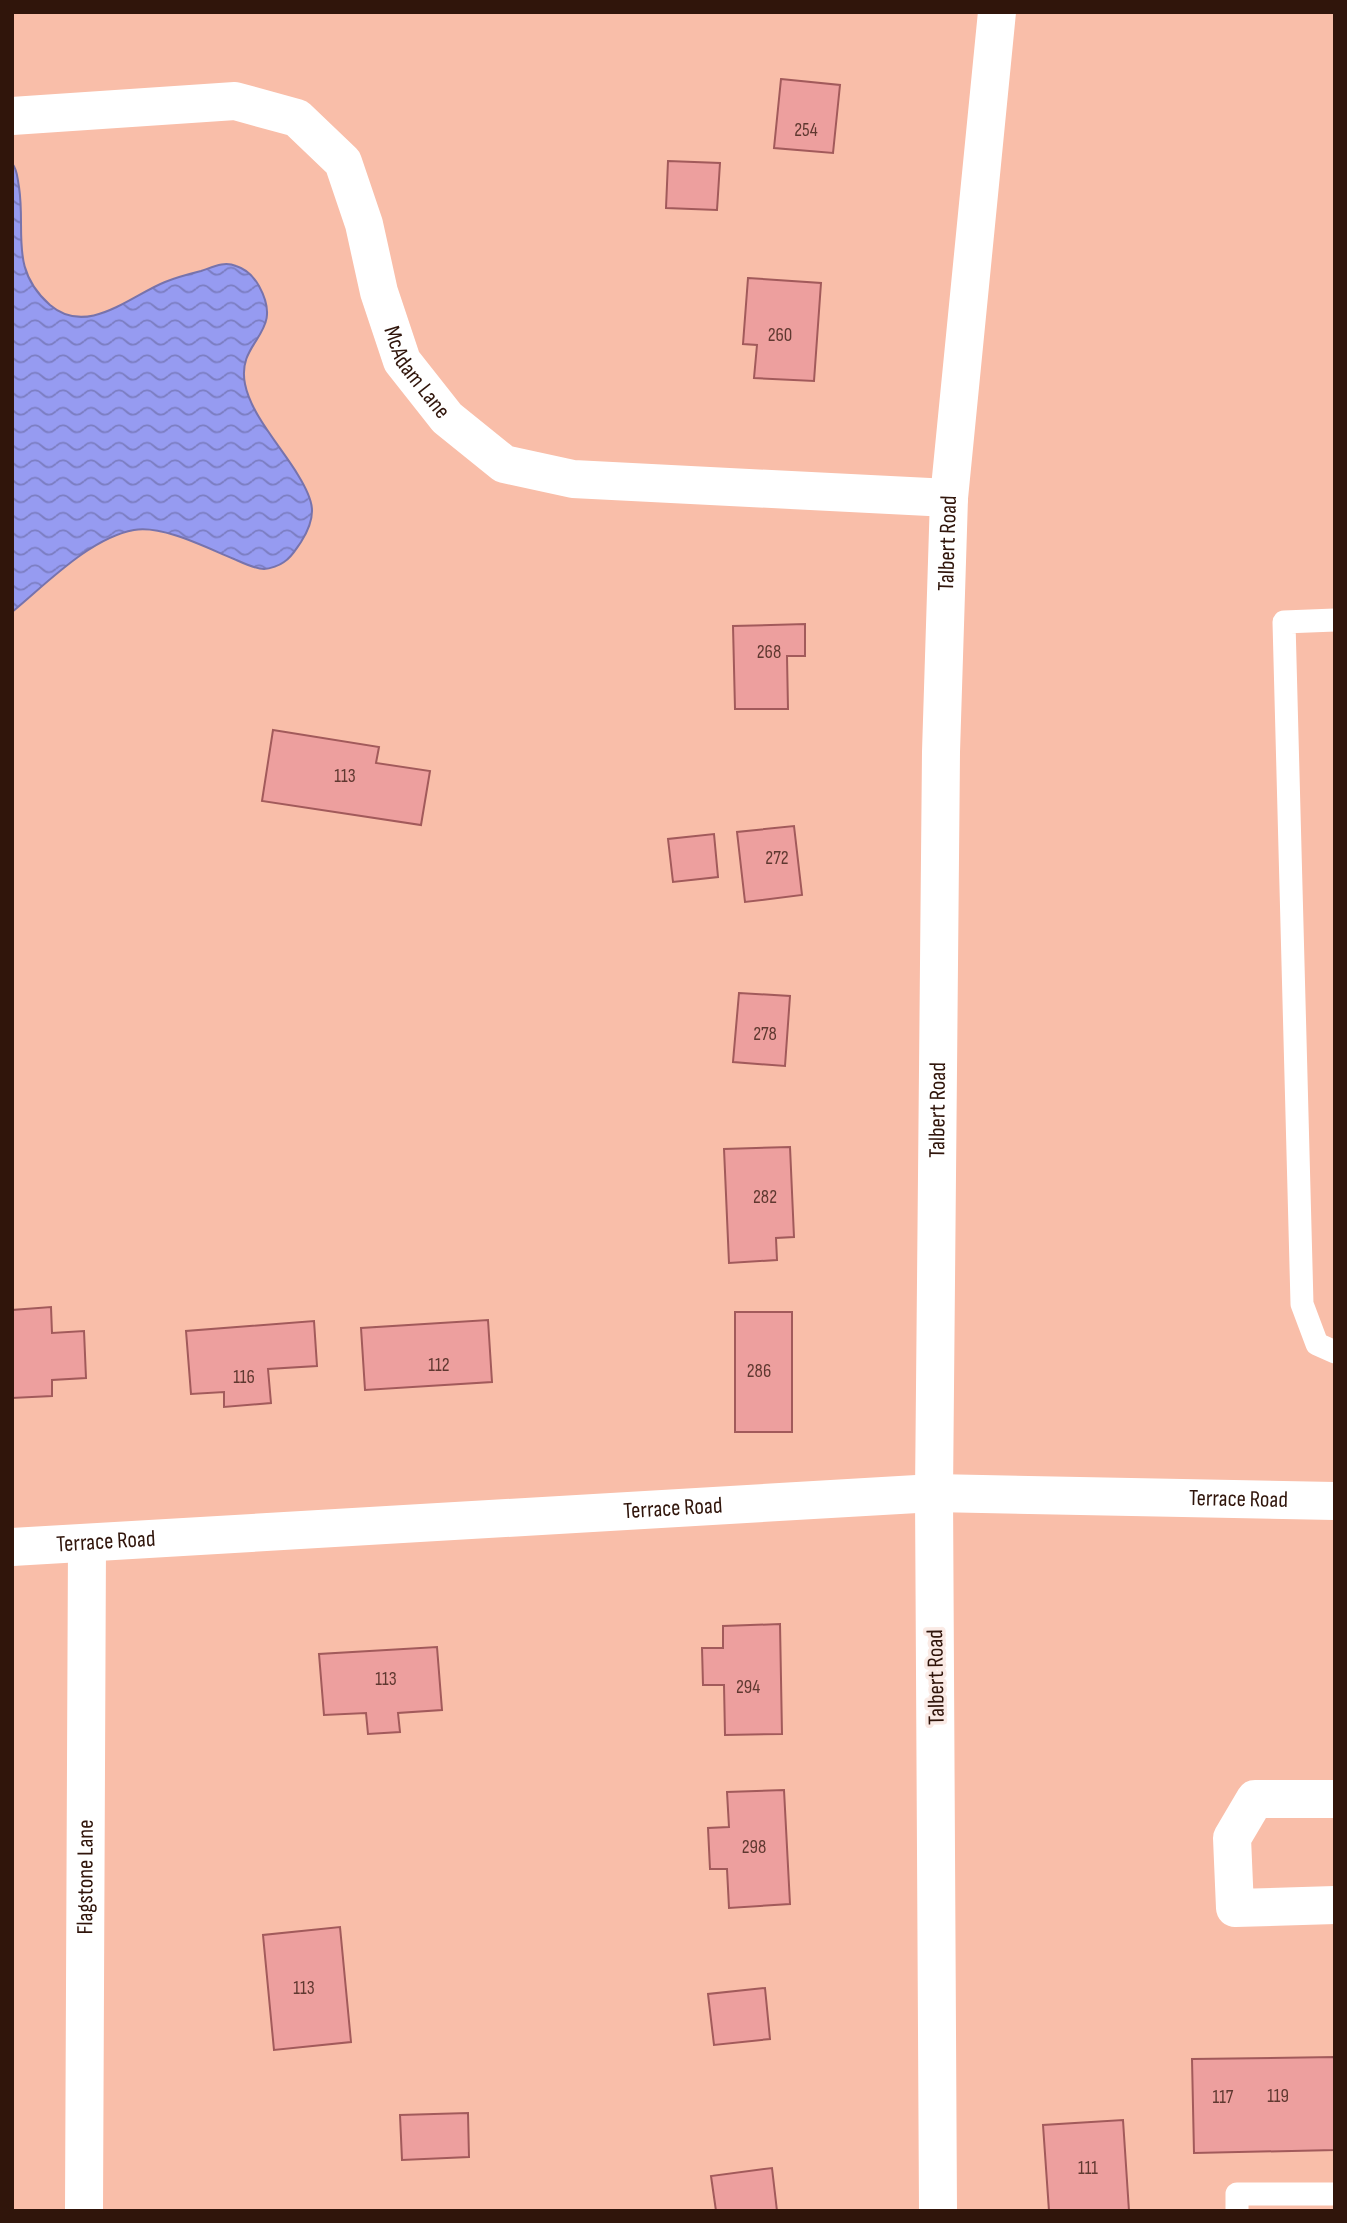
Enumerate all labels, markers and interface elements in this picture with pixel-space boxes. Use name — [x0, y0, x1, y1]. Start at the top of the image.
house number: 254 — [794, 119, 818, 142]
street label: McAdam Lane — [377, 322, 456, 424]
house number: 260 — [768, 324, 792, 347]
street label: Talbert Road — [932, 495, 963, 591]
house number: 268 — [757, 641, 781, 664]
house number: 113 — [334, 765, 356, 788]
house number: 272 — [765, 847, 789, 870]
house number: 278 — [753, 1023, 777, 1046]
street label: Talbert Road — [923, 1062, 952, 1158]
house number: 282 — [753, 1186, 777, 1209]
house number: 112 — [428, 1354, 450, 1377]
house number: 286 — [747, 1360, 771, 1383]
house number: 116 — [233, 1366, 255, 1389]
street label: Terrace Road — [1189, 1484, 1288, 1514]
street label: Terrace Road — [623, 1491, 723, 1525]
street label: Terrace Road — [56, 1525, 156, 1558]
street label: Talbert Road — [921, 1629, 951, 1725]
house number: 113 — [375, 1668, 397, 1691]
house number: 294 — [736, 1676, 760, 1699]
street label: Flagstone Lane — [71, 1819, 100, 1935]
house number: 298 — [742, 1836, 766, 1859]
house number: 113 — [293, 1977, 315, 2000]
house number: 119 — [1267, 2085, 1289, 2108]
house number: 117 — [1213, 2086, 1234, 2109]
house number: 111 — [1078, 2157, 1098, 2180]

